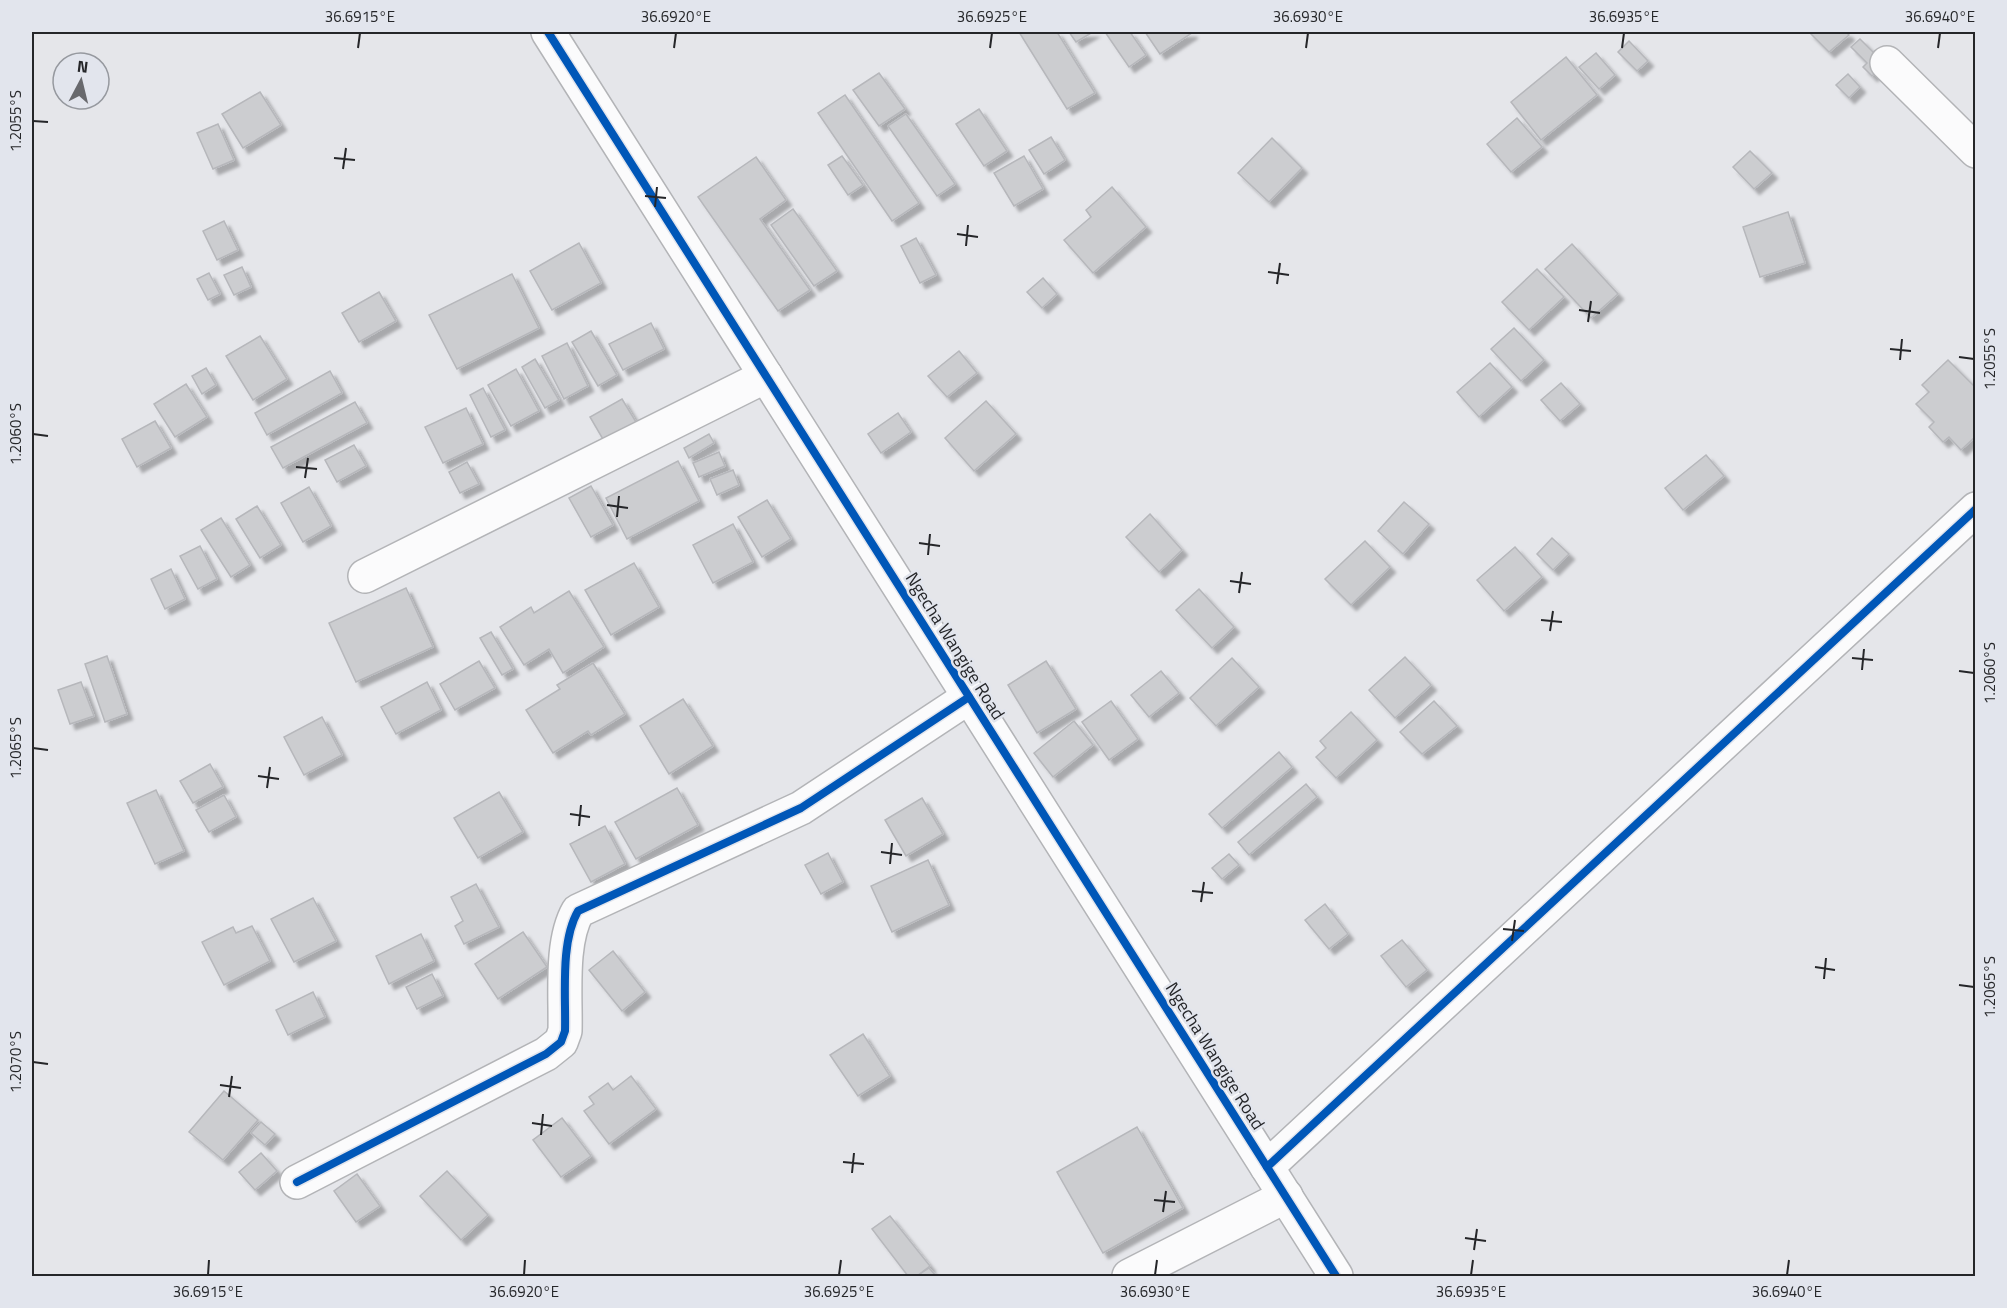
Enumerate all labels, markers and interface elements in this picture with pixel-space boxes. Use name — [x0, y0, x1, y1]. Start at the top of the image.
text: 36.6915°E — [325, 5, 395, 28]
text: 36.6920°E — [641, 5, 711, 28]
text: 36.6925°E — [957, 5, 1027, 28]
text: 36.6930°E — [1273, 5, 1343, 28]
text: 36.6935°E — [1589, 5, 1659, 28]
text: 36.6940°E — [1905, 5, 1975, 28]
north arrow — [51, 51, 111, 111]
text: N — [76, 54, 90, 79]
text: 1.2055°S — [4, 90, 27, 152]
text: 1.2055°S — [1978, 328, 2001, 390]
text: 1.2060°S — [4, 403, 27, 465]
street label: Ngecha Wangige Road — [899, 567, 1012, 725]
text: 1.2060°S — [1978, 642, 2001, 704]
text: 1.2065°S — [4, 717, 27, 779]
text: 1.2065°S — [1978, 956, 2001, 1018]
street label: Ngecha Wangige Road — [1159, 977, 1272, 1135]
text: 1.2070°S — [4, 1031, 27, 1093]
text: 36.6915°E — [173, 1280, 243, 1303]
text: 36.6920°E — [489, 1280, 559, 1303]
text: 36.6925°E — [804, 1280, 874, 1303]
text: 36.6930°E — [1120, 1280, 1190, 1303]
text: 36.6935°E — [1436, 1280, 1506, 1303]
text: 36.6940°E — [1752, 1280, 1822, 1303]

